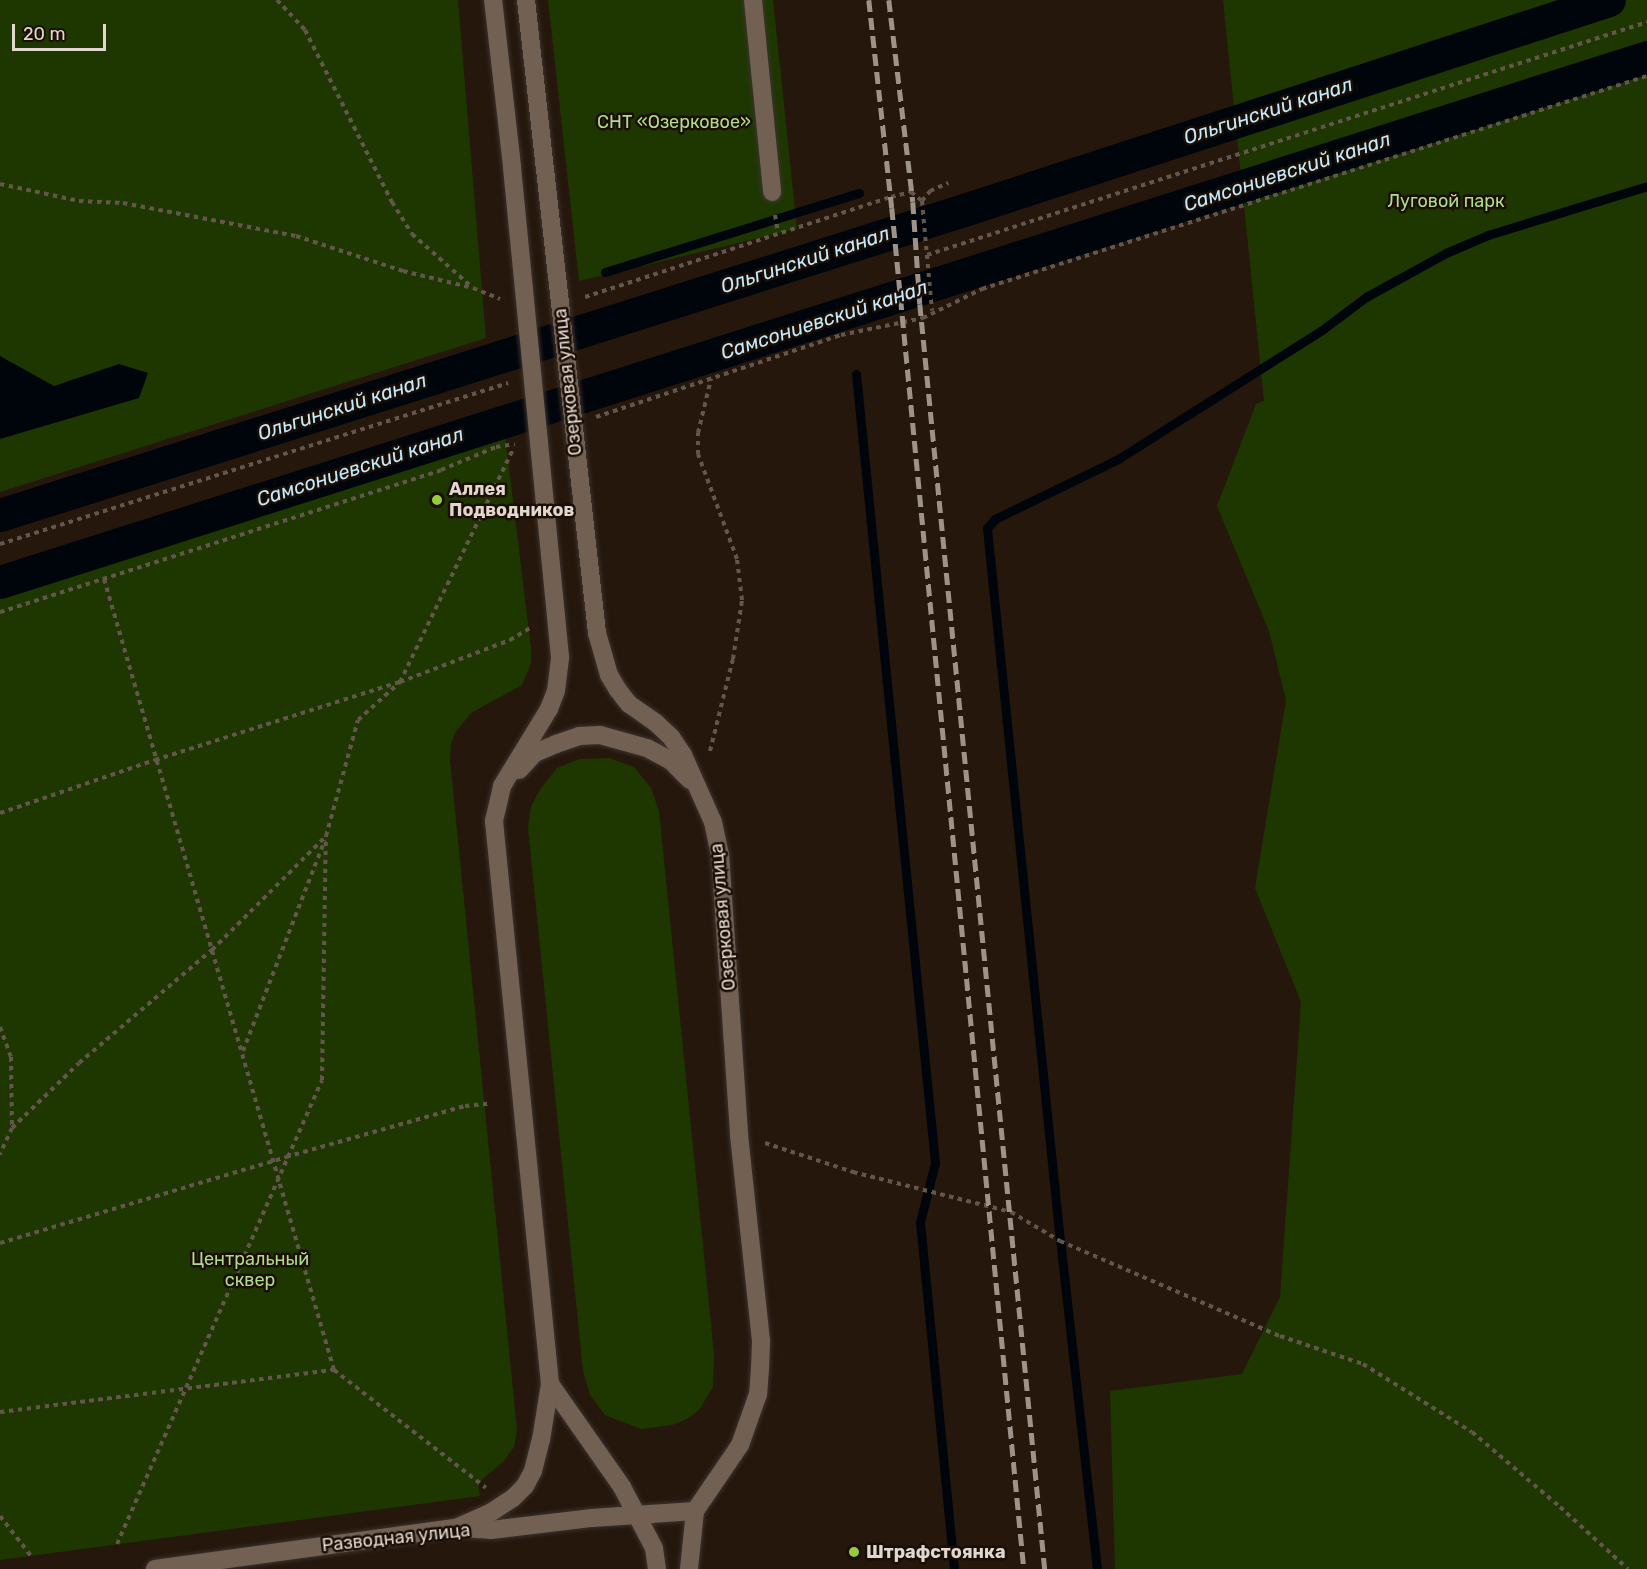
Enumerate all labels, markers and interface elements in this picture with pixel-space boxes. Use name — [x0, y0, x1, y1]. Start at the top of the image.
scale bar — [15, 12, 110, 50]
text: 20 m — [23, 23, 65, 45]
water label: Ольгинский канал — [1180, 72, 1356, 150]
park label: СНТ «Озерковое» — [597, 111, 751, 133]
water label: Самсониевский канал — [1180, 127, 1394, 217]
park label: Луговой парк — [1387, 190, 1505, 212]
water label: Ольгинский канал — [717, 221, 893, 299]
water label: Самсониевский канал — [717, 275, 931, 365]
street label: Озерковая улица — [550, 307, 586, 457]
water label: Ольгинский канал — [254, 368, 430, 446]
water label: Самсониевский канал — [253, 422, 467, 512]
place label: Аллея Подводников — [449, 479, 574, 522]
marker: Аллея Подводников — [430, 493, 444, 507]
street label: Озерковая улица — [706, 842, 740, 992]
park label: Центральный сквер — [191, 1249, 309, 1292]
street label: Разводная улица — [321, 1519, 471, 1557]
place label: Штрафстоянка — [866, 1541, 1006, 1563]
marker: Штрафстоянка — [847, 1545, 861, 1559]

